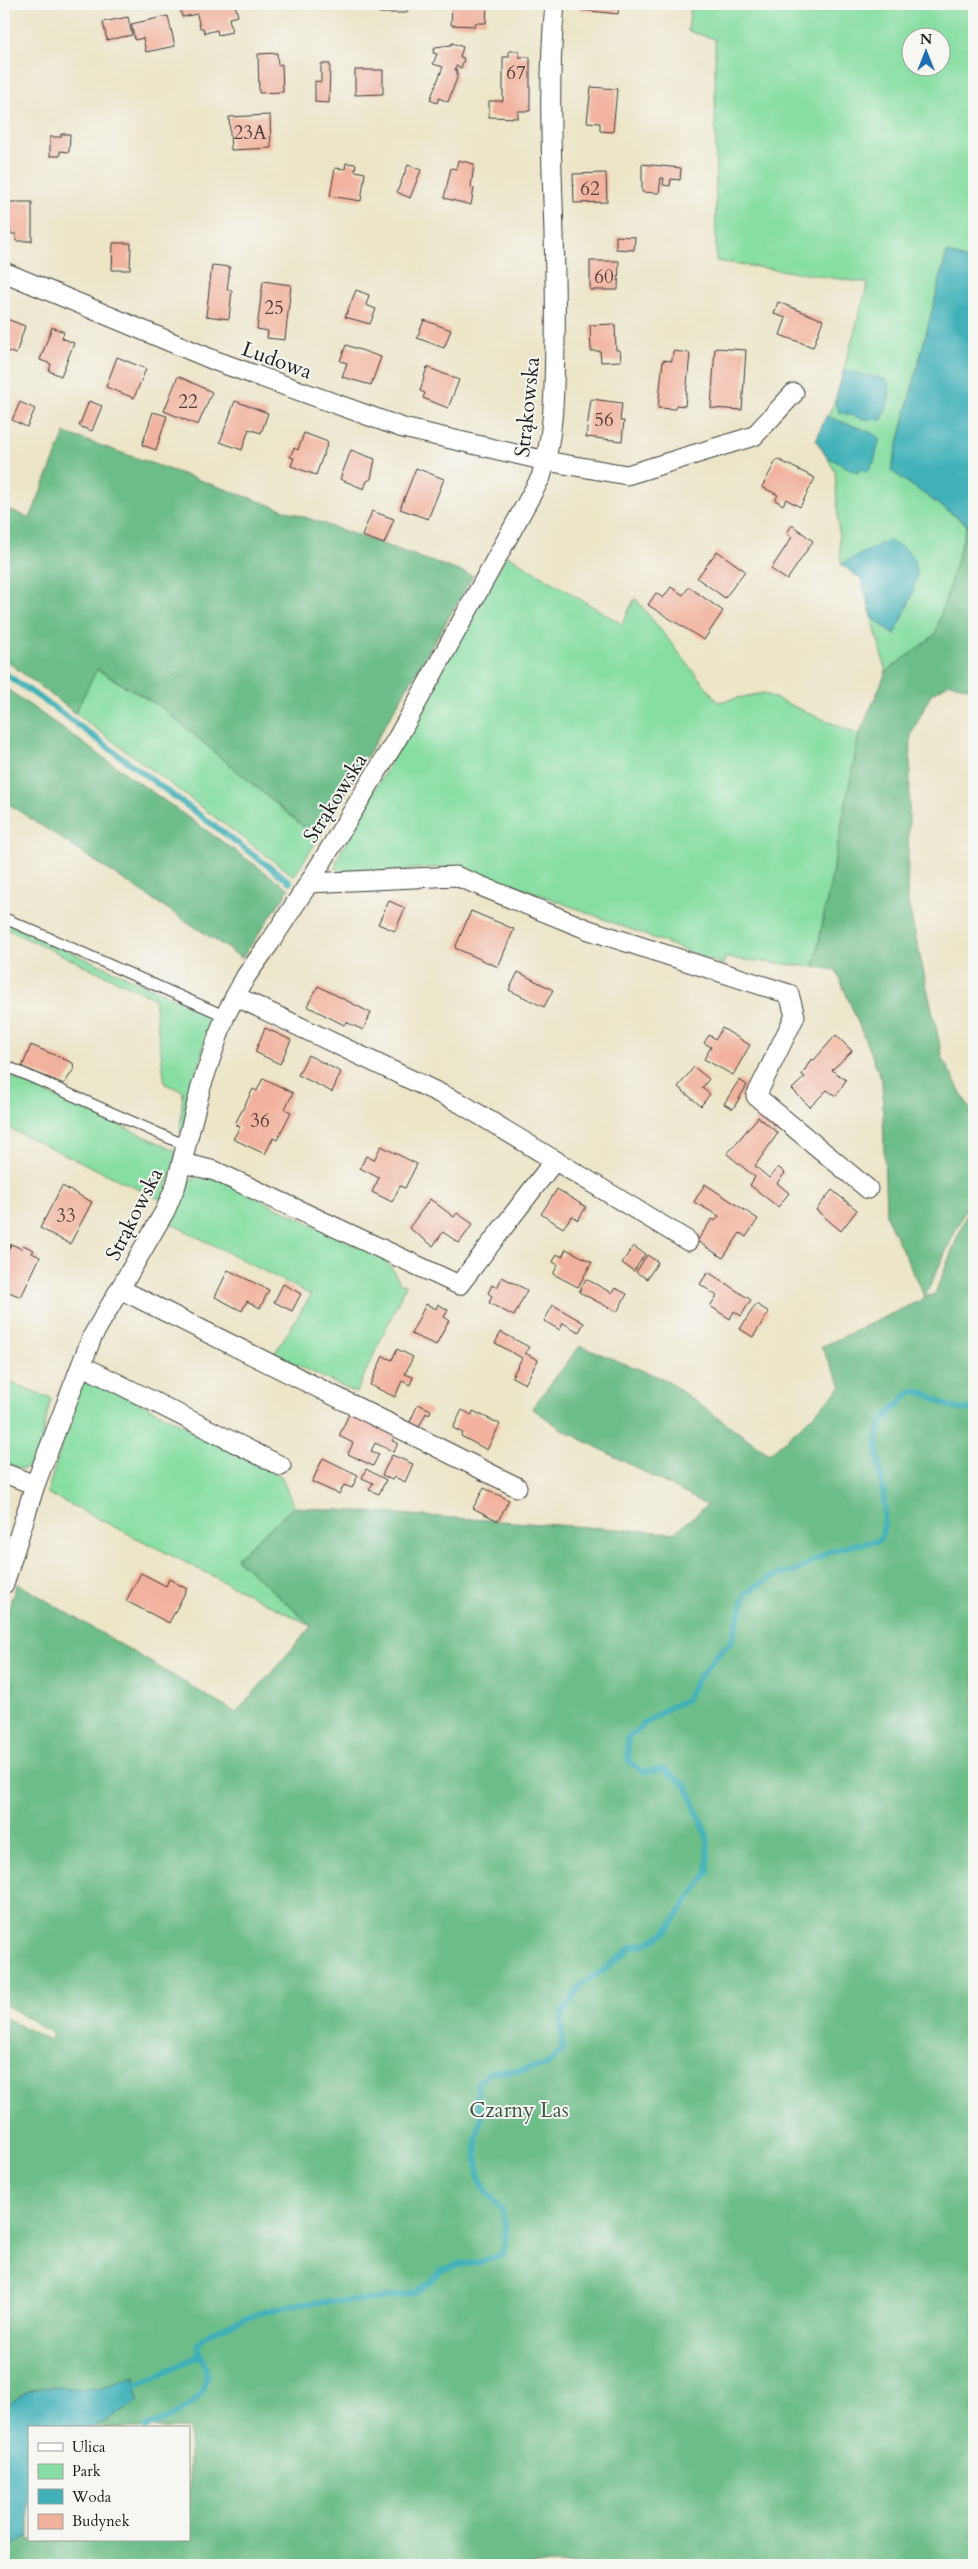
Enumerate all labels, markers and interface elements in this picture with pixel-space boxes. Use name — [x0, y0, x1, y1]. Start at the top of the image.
north arrow — [900, 28, 950, 78]
text: N — [920, 30, 932, 49]
house number: 67 — [506, 60, 526, 86]
house number: 23A — [234, 120, 267, 146]
house number: 62 — [580, 176, 600, 202]
house number: 60 — [594, 264, 614, 290]
house number: 25 — [264, 295, 284, 321]
street label: Ludowa — [238, 334, 316, 387]
street label: Strąkowska — [508, 356, 547, 459]
house number: 22 — [178, 389, 198, 415]
house number: 56 — [594, 407, 614, 433]
street label: Strąkowska — [296, 748, 374, 849]
house number: 36 — [250, 1108, 270, 1134]
street label: Strąkowska — [99, 1163, 170, 1266]
house number: 33 — [56, 1203, 76, 1229]
park label: Czarny Las — [469, 2096, 569, 2125]
legend — [28, 2426, 190, 2542]
text: Ulica — [72, 2437, 106, 2457]
text: Park — [72, 2461, 101, 2481]
text: Woda — [71, 2487, 112, 2507]
text: Budynek — [72, 2511, 130, 2531]

